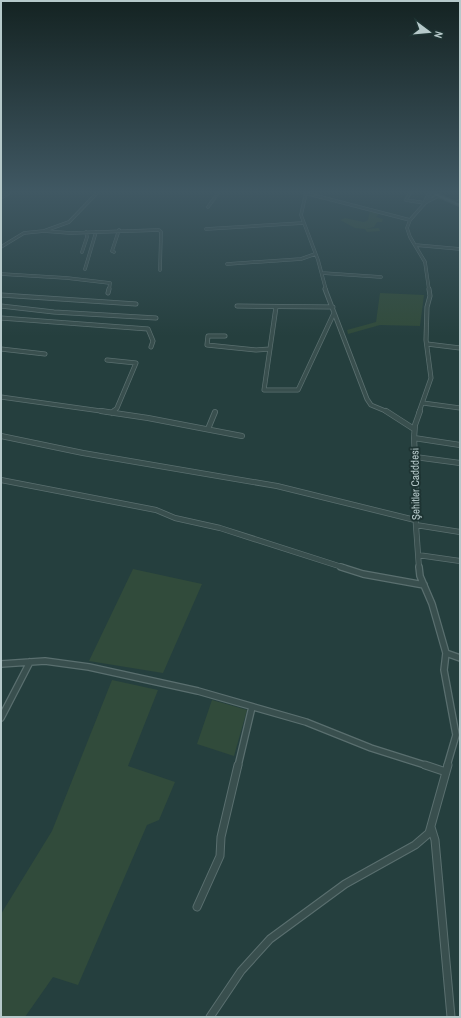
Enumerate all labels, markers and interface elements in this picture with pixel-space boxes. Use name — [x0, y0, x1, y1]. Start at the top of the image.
north arrow — [409, 12, 449, 52]
text: N — [431, 30, 446, 40]
street label: Şehitler Cadddesi — [407, 448, 423, 520]

